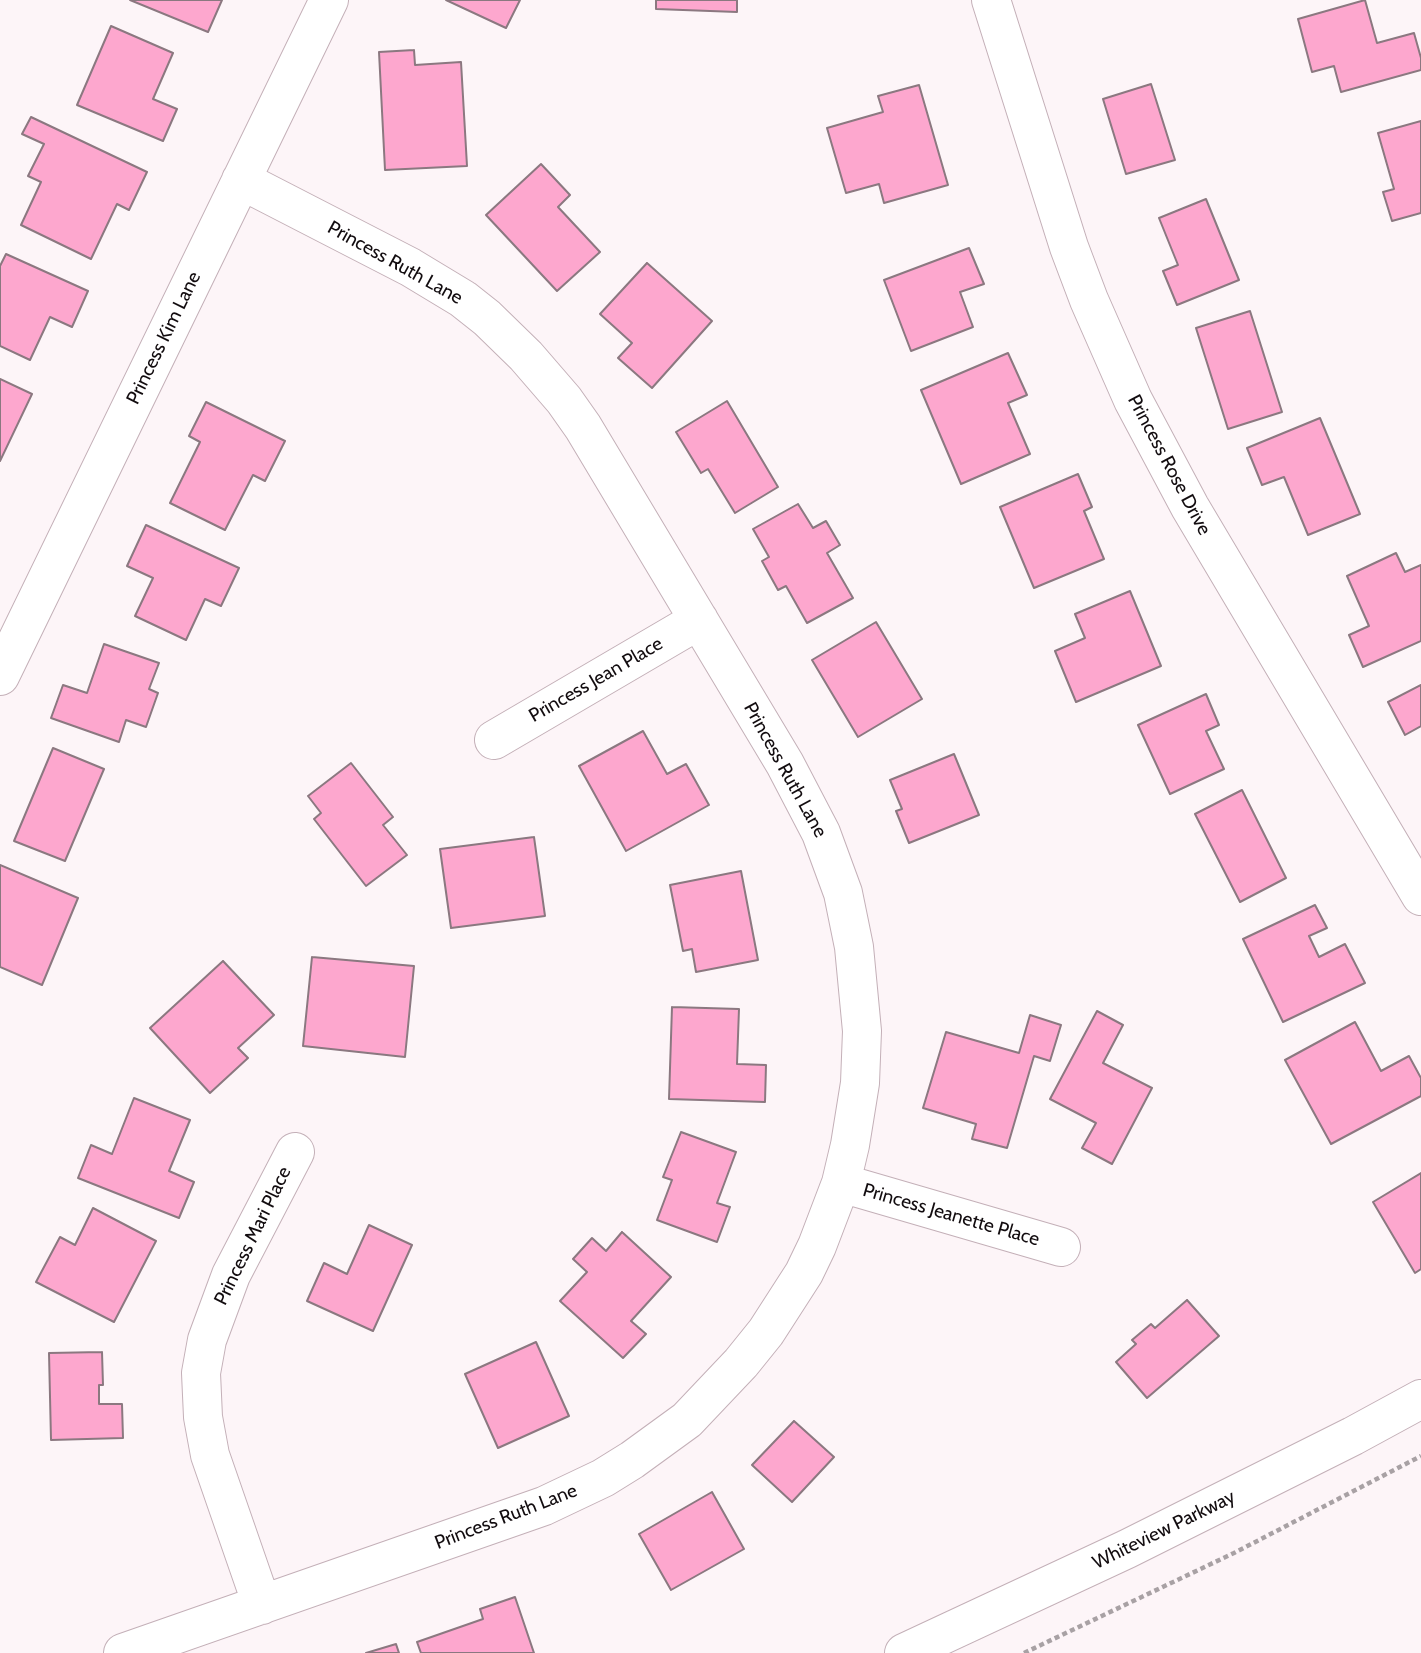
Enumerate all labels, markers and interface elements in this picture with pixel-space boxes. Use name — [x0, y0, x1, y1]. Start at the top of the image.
street label: Princess Ruth Lane — [324, 216, 466, 310]
street label: Princess Kim Lane — [122, 268, 206, 408]
street label: Princess Rose Drive — [1122, 391, 1216, 539]
street label: Princess Jean Place — [525, 632, 667, 728]
street label: Princess Ruth Lane — [738, 699, 832, 841]
street label: Princess Mari Place — [210, 1163, 296, 1309]
street label: Princess Jeanette Place — [860, 1179, 1042, 1251]
street label: Princess Ruth Lane — [432, 1479, 580, 1555]
street label: Whiteview Parkway — [1089, 1486, 1239, 1574]

